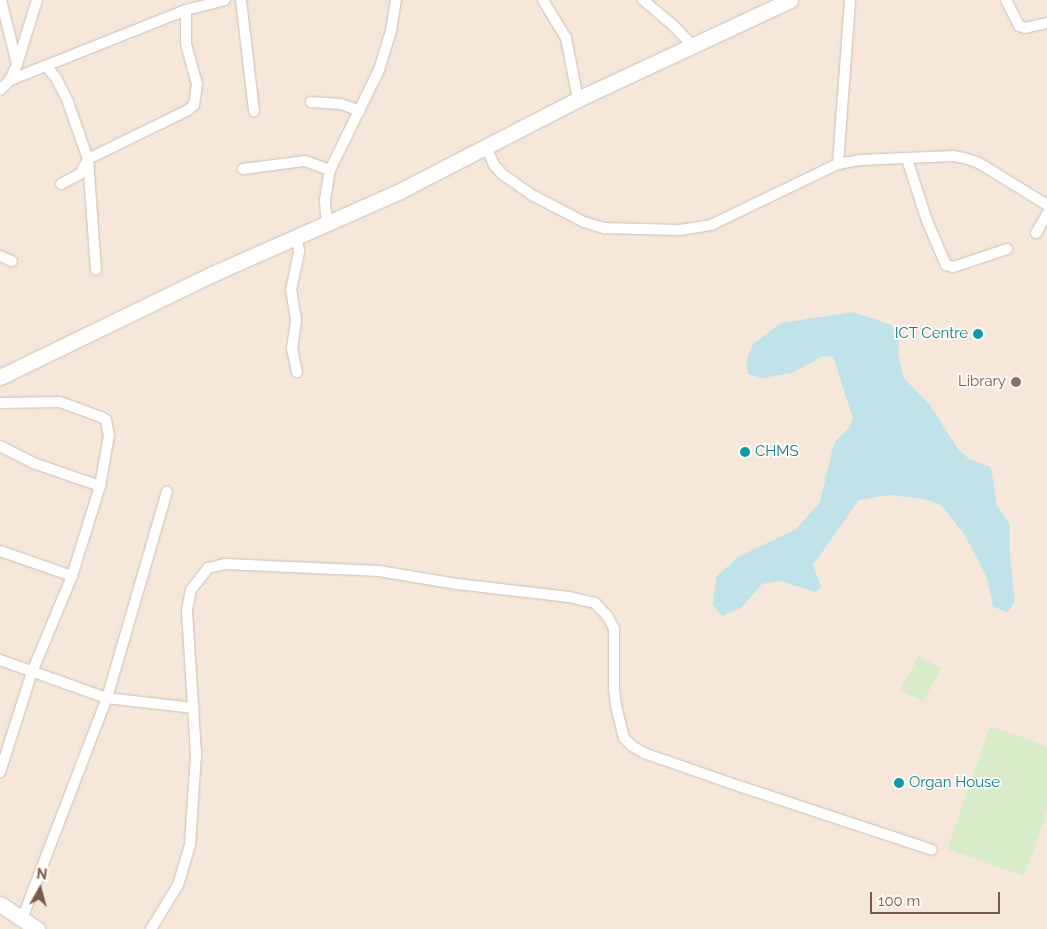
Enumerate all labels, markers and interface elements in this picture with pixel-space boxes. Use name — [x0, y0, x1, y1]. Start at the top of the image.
place label: ICT Centre — [894, 325, 968, 343]
marker: ICT Centre — [972, 328, 984, 340]
place label: Library — [958, 373, 1006, 391]
marker: Library — [1010, 376, 1022, 388]
place label: CHMS — [755, 443, 799, 461]
marker: CHMS — [739, 446, 751, 458]
place label: Organ House — [909, 774, 1000, 792]
marker: Organ House — [893, 777, 905, 789]
north arrow — [15, 864, 65, 914]
text: N — [36, 866, 48, 883]
scale bar — [872, 882, 1002, 914]
text: 100 m — [878, 892, 920, 910]

